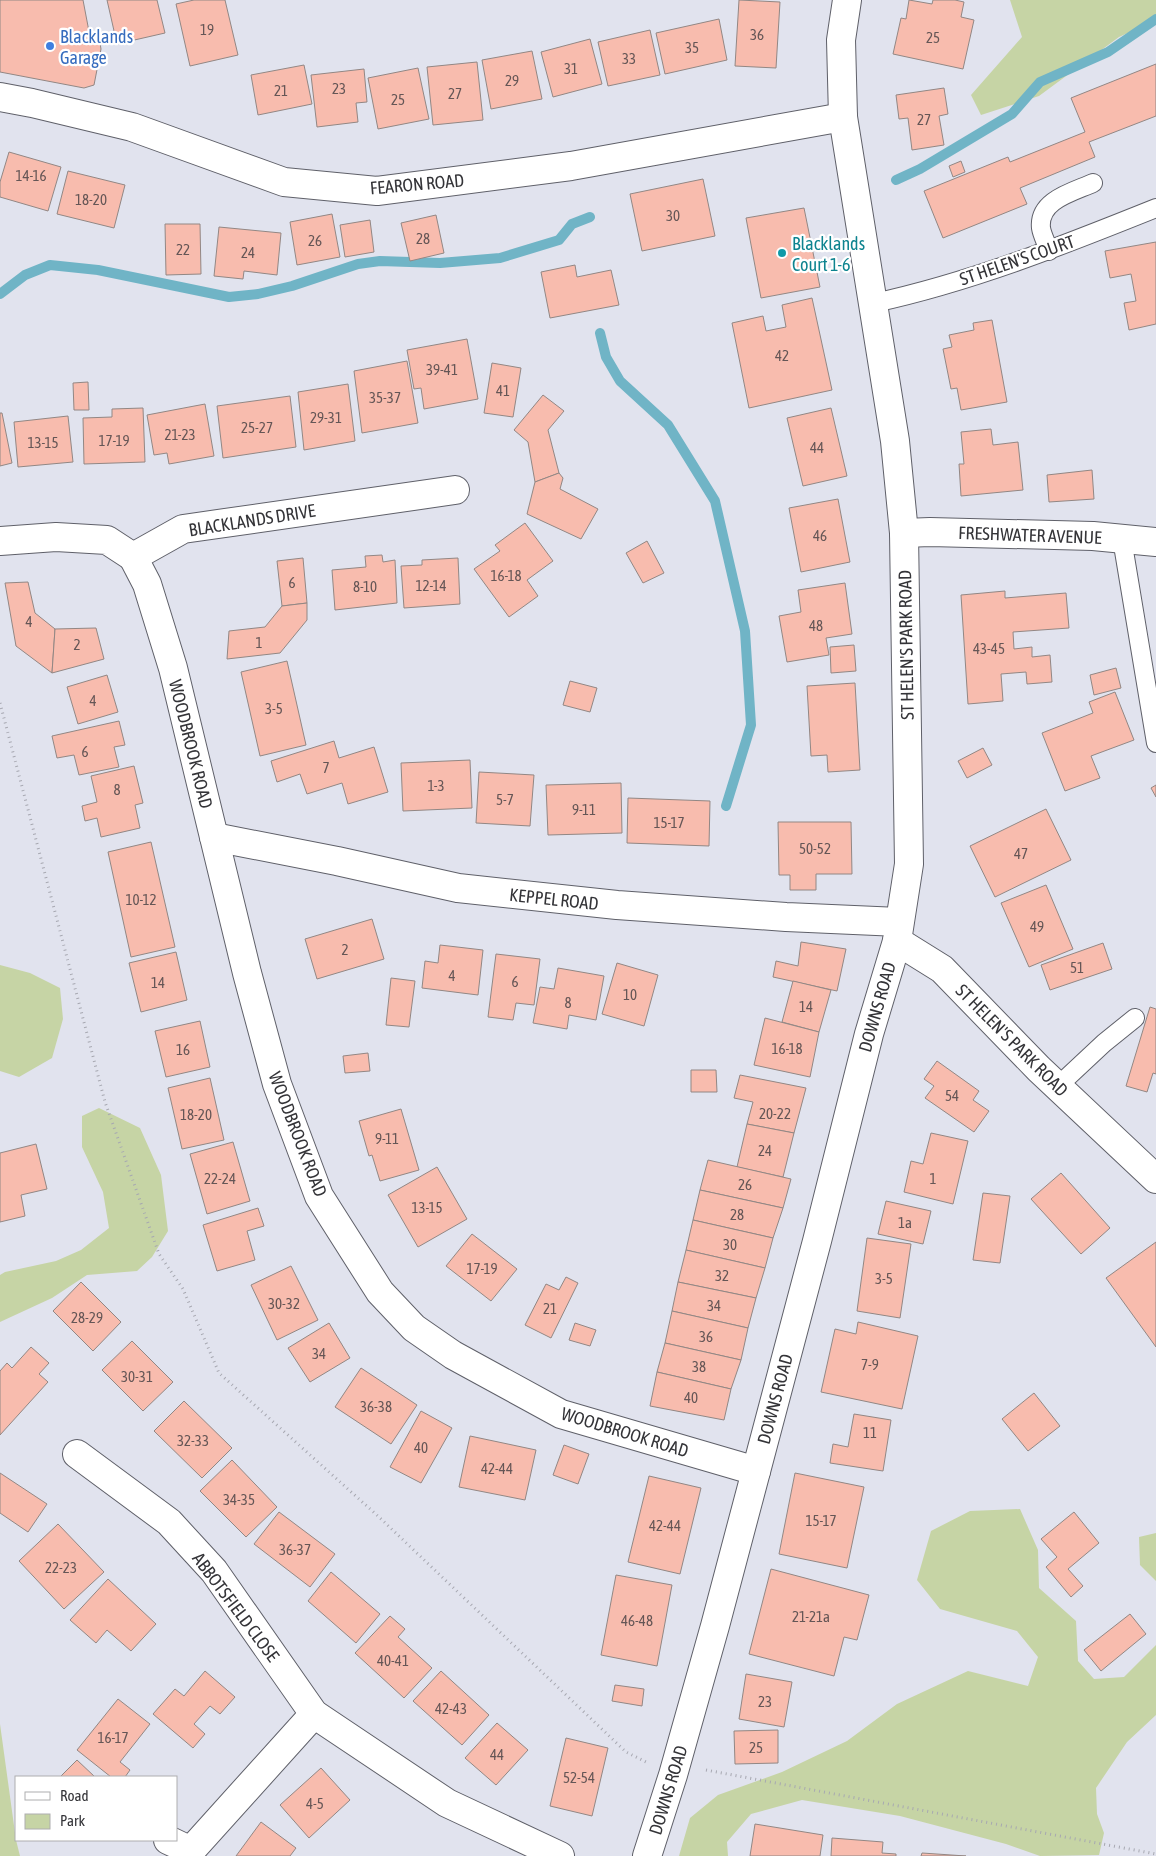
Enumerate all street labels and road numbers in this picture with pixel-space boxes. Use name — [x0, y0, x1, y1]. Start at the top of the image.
street label: FEARON ROAD — [369, 169, 465, 199]
street label: ST HELEN'S COURT — [957, 230, 1077, 289]
street label: BLACKLANDS DRIVE — [187, 500, 317, 540]
street label: FRESHWATER AVENUE — [958, 522, 1102, 548]
street label: ST HELEN'S PARK ROAD — [894, 570, 918, 720]
street label: WOODBROOK ROAD — [165, 677, 217, 811]
street label: KEPPEL ROAD — [508, 884, 600, 914]
street label: DOWNS ROAD — [854, 960, 900, 1054]
street label: ST HELEN'S PARK ROAD — [952, 980, 1072, 1100]
street label: WOODBROOK ROAD — [265, 1069, 331, 1199]
street label: DOWNS ROAD — [753, 1352, 797, 1446]
street label: WOODBROOK ROAD — [559, 1403, 691, 1461]
street label: ABBOTSFIELD CLOSE — [188, 1548, 284, 1666]
street label: DOWNS ROAD — [644, 1743, 692, 1837]

